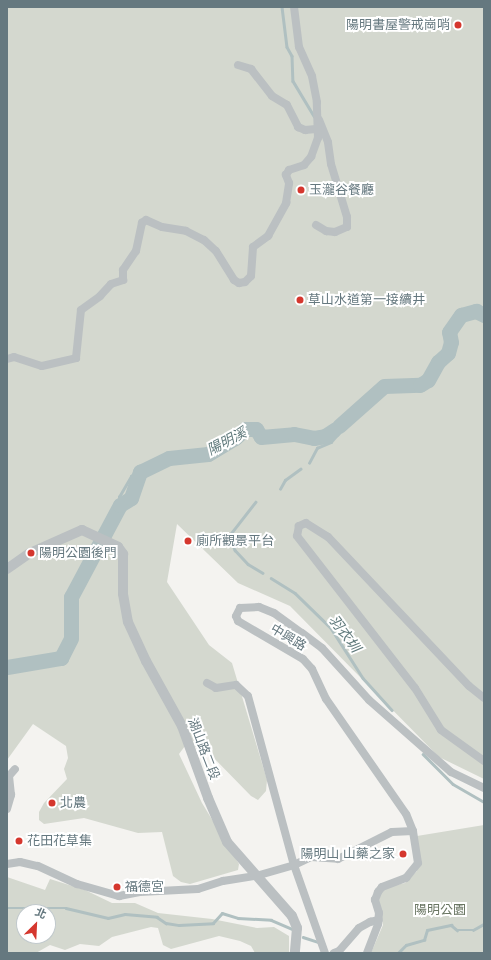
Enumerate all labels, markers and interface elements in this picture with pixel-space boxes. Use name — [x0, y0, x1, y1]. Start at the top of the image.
place label: 陽明書屋警戒崗哨 — [346, 17, 450, 33]
marker: 陽明書屋警戒崗哨 — [453, 20, 463, 30]
place label: 玉瀧谷餐廳 — [309, 182, 374, 198]
marker: 玉瀧谷餐廳 — [296, 185, 306, 195]
place label: 草山水道第一接續井 — [308, 292, 425, 308]
marker: 草山水道第一接續井 — [295, 295, 305, 305]
water label: 陽明溪 — [205, 425, 249, 459]
place label: 廁所觀景平台 — [196, 533, 274, 549]
marker: 廁所觀景平台 — [183, 536, 193, 546]
place label: 陽明公園後門 — [39, 545, 117, 561]
marker: 陽明公園後門 — [26, 548, 36, 558]
water label: 羽衣圳 — [325, 612, 363, 656]
street label: 中興路 — [267, 621, 309, 655]
street label: 湖山路二段 — [184, 716, 222, 782]
place label: 北農 — [60, 795, 86, 811]
marker: 北農 — [47, 798, 57, 808]
place label: 花田花草集 — [27, 833, 92, 849]
marker: 花田花草集 — [14, 836, 24, 846]
place label: 陽明山 山藥之家 — [301, 846, 395, 862]
marker: 陽明山 山藥之家 — [398, 849, 408, 859]
place label: 福德宮 — [125, 879, 164, 895]
marker: 福德宮 — [112, 882, 122, 892]
park label: 陽明公園 — [414, 902, 466, 918]
north arrow — [16, 904, 56, 944]
text: 北 — [33, 905, 48, 922]

